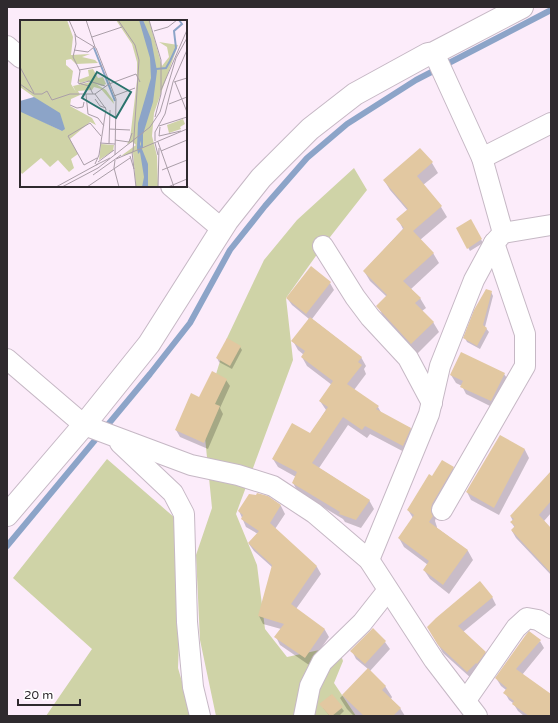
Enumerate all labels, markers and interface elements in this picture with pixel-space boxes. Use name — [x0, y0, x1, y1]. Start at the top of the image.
inset map — [20, 20, 187, 187]
scale bar — [18, 681, 80, 707]
text: 20 m — [24, 688, 53, 702]

